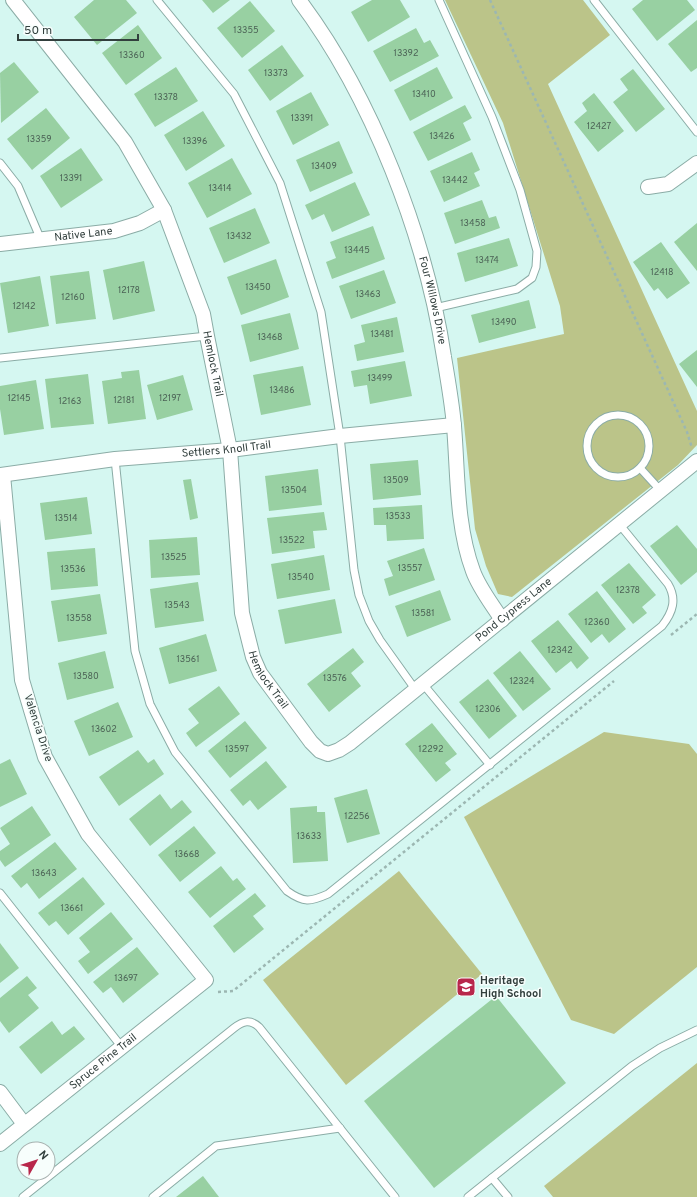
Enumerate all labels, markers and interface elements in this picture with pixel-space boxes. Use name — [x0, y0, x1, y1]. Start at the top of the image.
scale bar — [18, 16, 138, 42]
text: 50 m — [24, 23, 52, 39]
house number: 13355 — [233, 25, 259, 36]
house number: 13392 — [394, 48, 418, 59]
house number: 13360 — [119, 50, 145, 61]
house number: 13373 — [264, 68, 288, 79]
house number: 13410 — [412, 89, 436, 100]
house number: 13378 — [154, 92, 178, 103]
house number: 13391 — [291, 113, 313, 124]
house number: 12427 — [587, 121, 612, 132]
house number: 13426 — [429, 131, 455, 142]
house number: 13359 — [26, 134, 52, 145]
house number: 13396 — [183, 136, 207, 147]
house number: 13409 — [311, 161, 337, 172]
house number: 13391 — [60, 173, 82, 184]
house number: 13442 — [442, 175, 468, 186]
house number: 13414 — [208, 183, 232, 194]
house number: 13458 — [460, 218, 486, 229]
street label: Native Lane — [54, 224, 113, 245]
house number: 13432 — [226, 231, 252, 242]
house number: 13445 — [344, 245, 370, 256]
street label: Four Willows Drive — [415, 255, 449, 346]
house number: 13474 — [475, 255, 499, 266]
house number: 12418 — [650, 267, 674, 278]
house number: 13450 — [245, 282, 271, 293]
house number: 12178 — [118, 285, 140, 296]
house number: 13463 — [355, 289, 381, 300]
house number: 12160 — [61, 292, 85, 303]
house number: 12142 — [12, 301, 36, 312]
house number: 13490 — [491, 317, 517, 328]
house number: 13481 — [370, 329, 394, 340]
street label: Hemlock Trail — [199, 330, 226, 398]
house number: 13468 — [257, 332, 283, 343]
house number: 13499 — [368, 373, 392, 384]
house number: 13486 — [269, 385, 295, 396]
house number: 12145 — [7, 393, 31, 404]
house number: 12197 — [159, 393, 181, 404]
house number: 12181 — [113, 395, 135, 406]
house number: 12163 — [58, 396, 82, 407]
street label: Settlers Knoll Trail — [181, 438, 272, 461]
house number: 13509 — [383, 475, 409, 486]
house number: 13504 — [281, 485, 307, 496]
house number: 13533 — [385, 511, 411, 522]
house number: 13514 — [54, 513, 78, 524]
house number: 13522 — [279, 535, 305, 546]
house number: 13525 — [161, 552, 187, 563]
house number: 13557 — [398, 563, 423, 574]
house number: 13536 — [60, 564, 86, 575]
house number: 13540 — [288, 572, 314, 583]
street label: Pond Cypress Lane — [473, 575, 555, 645]
house number: 12378 — [616, 585, 640, 596]
house number: 13543 — [164, 600, 190, 611]
house number: 13581 — [411, 608, 435, 619]
house number: 13558 — [66, 613, 92, 624]
house number: 12360 — [584, 617, 610, 628]
house number: 12342 — [547, 645, 573, 656]
street label: Hemlock Trail — [245, 649, 291, 712]
house number: 13561 — [176, 654, 200, 665]
house number: 13580 — [73, 671, 99, 682]
house number: 13576 — [323, 673, 347, 684]
house number: 12324 — [509, 676, 535, 687]
street label: Valencia Drive — [20, 692, 56, 764]
house number: 12306 — [475, 704, 501, 715]
house number: 13602 — [91, 724, 117, 735]
house number: 13597 — [225, 744, 249, 755]
house number: 12292 — [418, 744, 444, 755]
house number: 12256 — [344, 811, 370, 822]
house number: 13633 — [297, 831, 321, 842]
house number: 13668 — [174, 849, 200, 860]
house number: 13643 — [31, 868, 57, 879]
house number: 13661 — [61, 903, 83, 914]
house number: 13697 — [114, 973, 138, 984]
place label: Heritage High School — [480, 974, 541, 1001]
school or university icon: Heritage High School — [455, 976, 477, 998]
street label: Spruce Pine Trail — [67, 1031, 140, 1093]
north arrow — [16, 1141, 56, 1181]
text: N — [35, 1148, 51, 1163]

